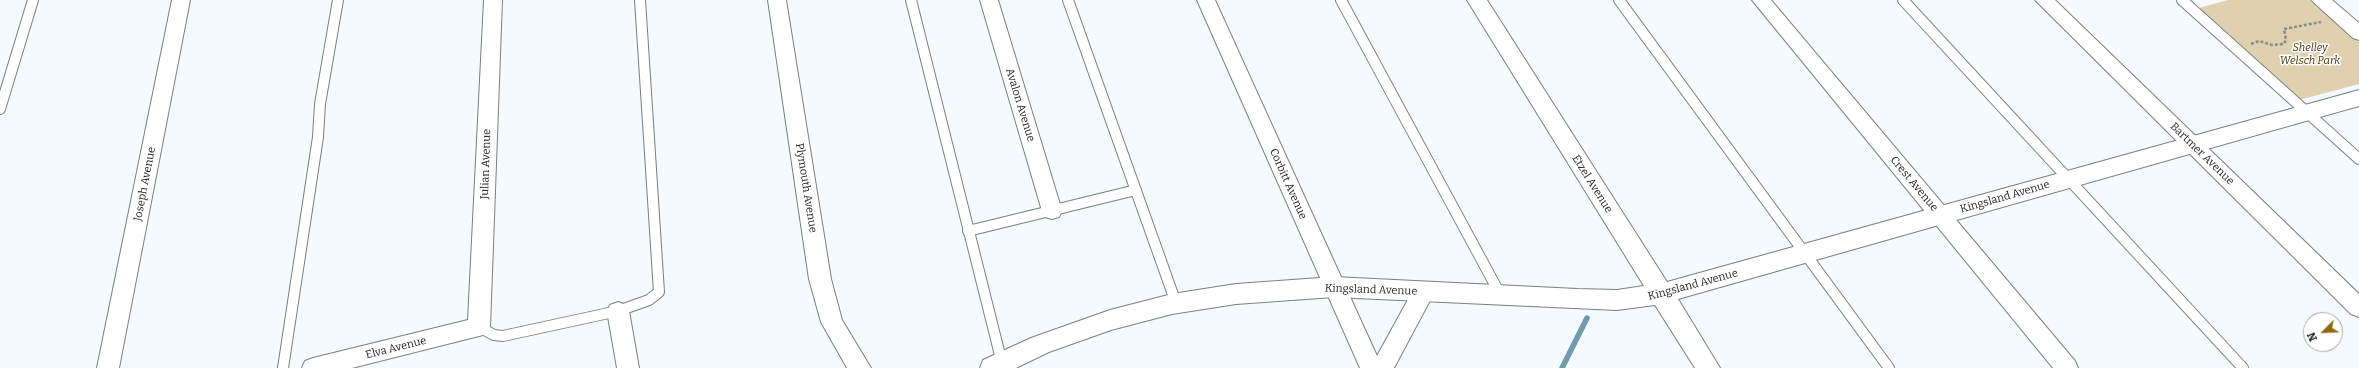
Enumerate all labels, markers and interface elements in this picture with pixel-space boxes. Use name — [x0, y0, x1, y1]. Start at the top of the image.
park label: Shelley Welsch Park — [2280, 41, 2340, 67]
street label: Avalon Avenue — [1003, 67, 1037, 143]
street label: Bartmer Avenue — [2167, 120, 2237, 188]
street label: Julian Avenue — [478, 129, 494, 199]
street label: Plymouth Avenue — [792, 142, 820, 234]
street label: Joseph Avenue — [131, 146, 159, 222]
street label: Corbitt Avenue — [1266, 146, 1310, 222]
street label: Etzel Avenue — [1569, 153, 1615, 215]
street label: Crest Avenue — [1887, 154, 1941, 214]
street label: Kingsland Avenue — [1959, 178, 2051, 216]
street label: Kingsland Avenue — [1647, 267, 1739, 303]
street label: Kingsland Avenue — [1325, 282, 1417, 298]
north arrow — [2303, 312, 2343, 352]
text: N — [2305, 330, 2320, 343]
street label: Elva Avenue — [364, 334, 428, 362]

